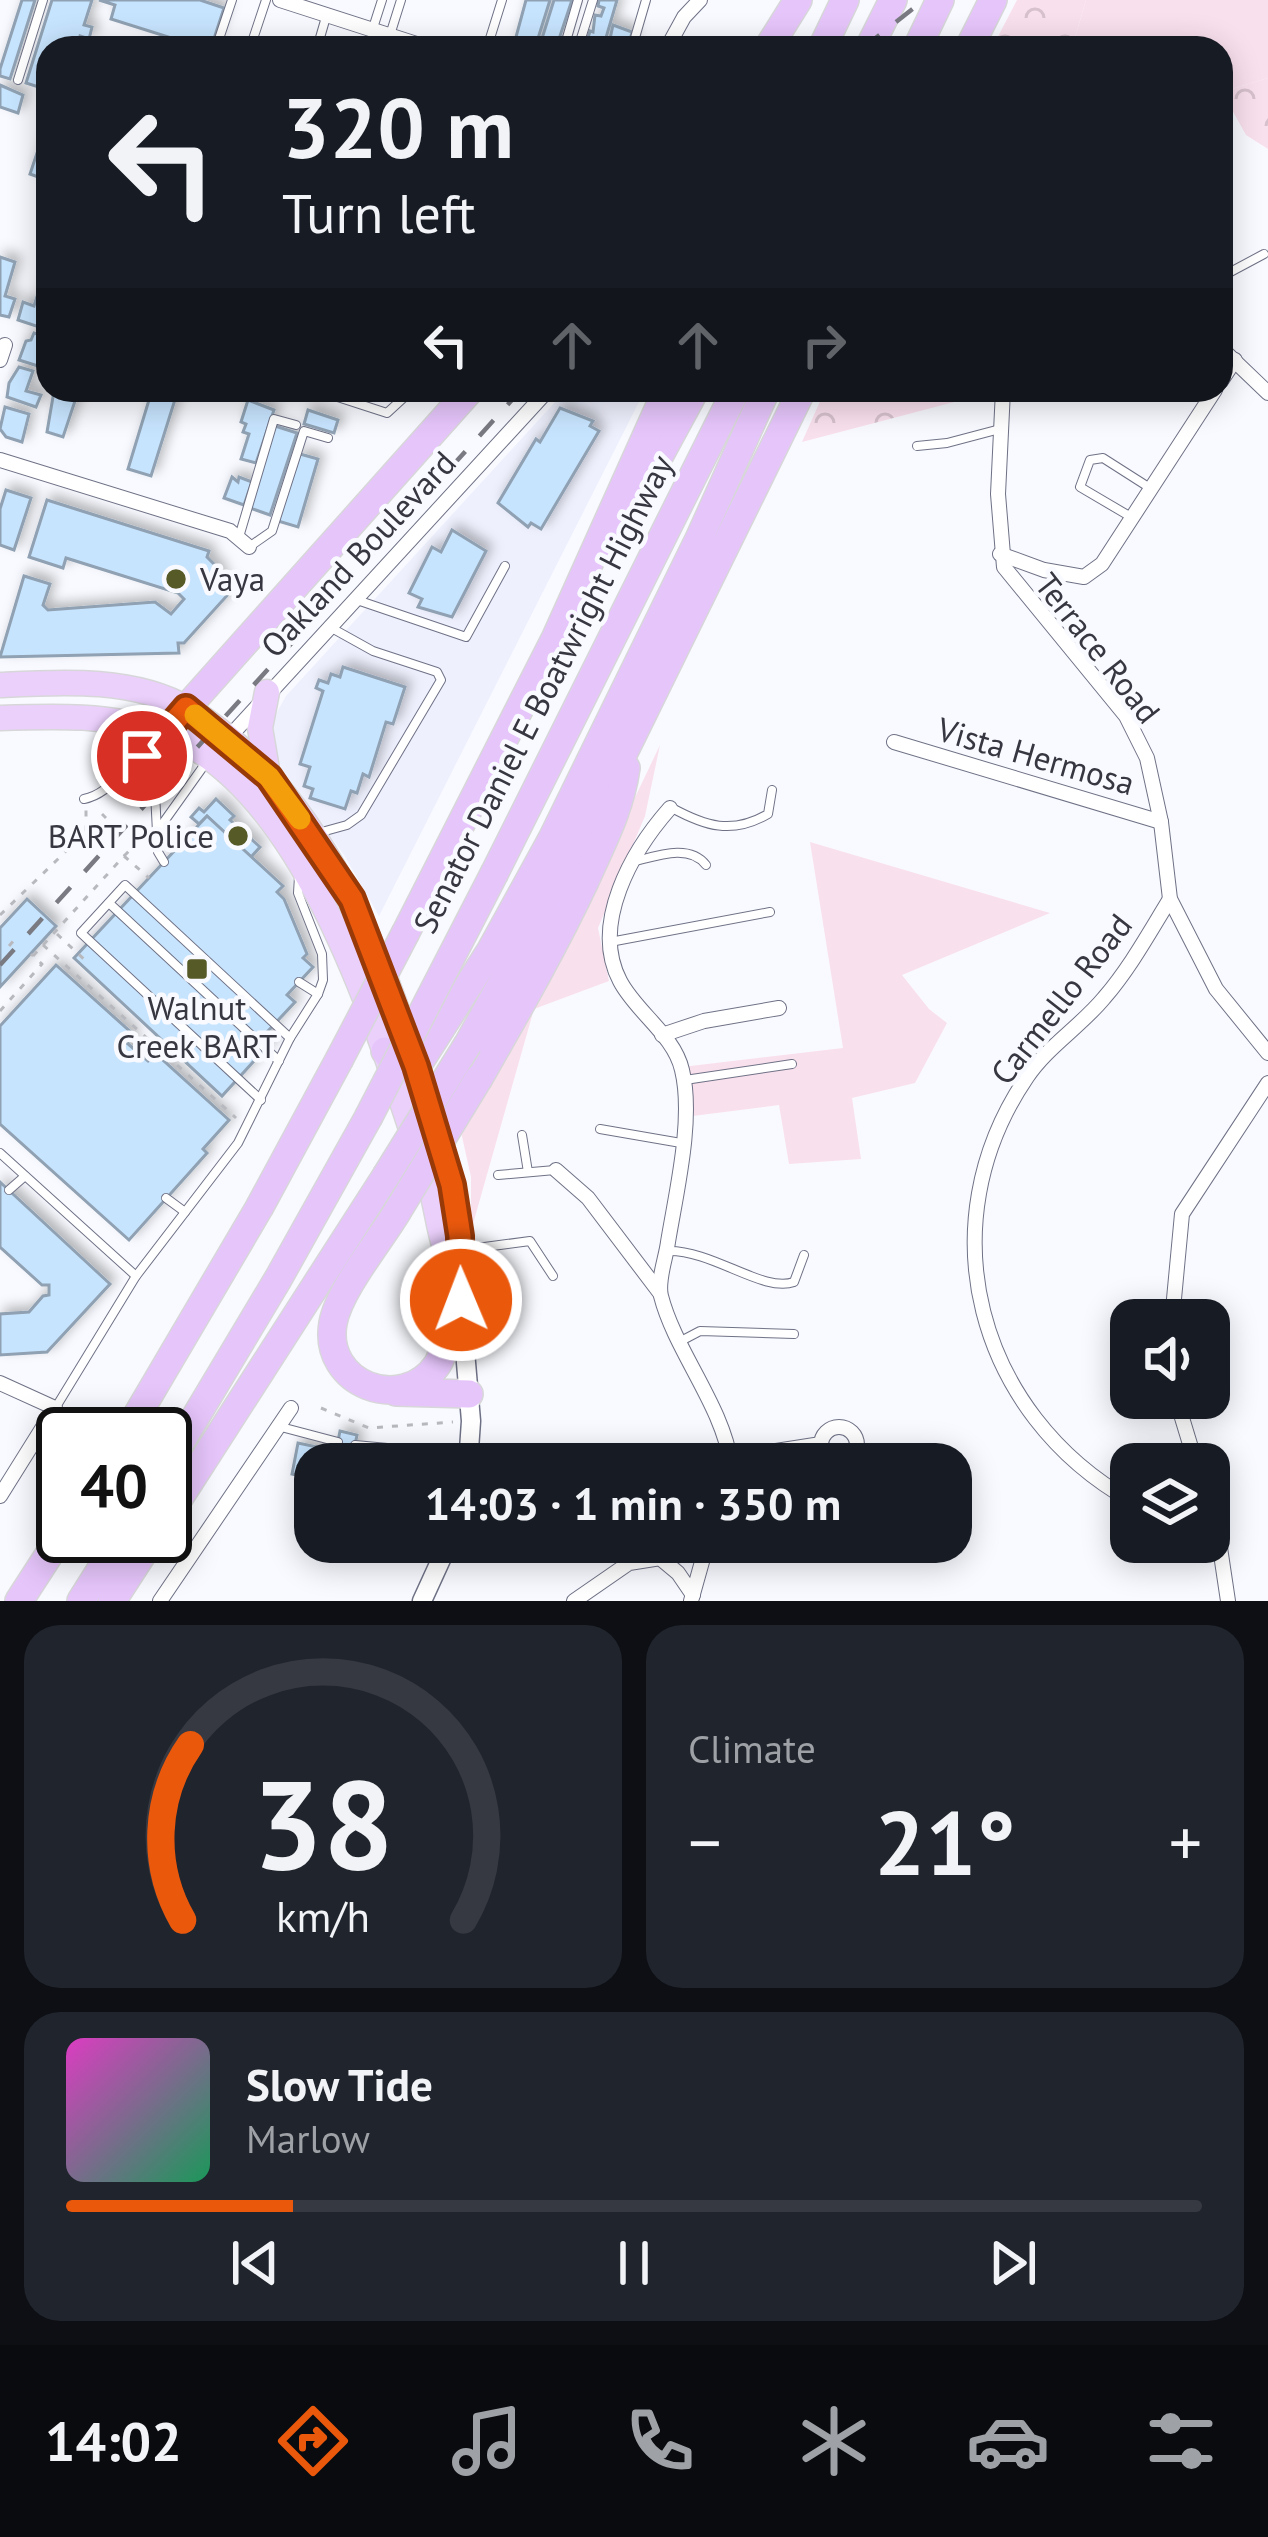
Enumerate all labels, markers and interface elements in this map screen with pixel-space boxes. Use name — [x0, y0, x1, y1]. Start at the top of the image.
text: 320 m — [282, 72, 514, 181]
icon: left — [84, 84, 240, 240]
text: Turn left — [282, 178, 476, 248]
icon: left — [413, 312, 479, 378]
icon: ahead — [539, 312, 605, 378]
icon: ahead — [665, 312, 731, 378]
icon: right — [791, 312, 857, 378]
street label: Oakland Boulevard — [251, 441, 464, 666]
street label: Senator Daniel E Boatwright Highway — [403, 447, 683, 940]
place label: Vaya — [199, 557, 265, 600]
street label: Terrace Road — [1026, 564, 1171, 732]
marker: Vaya — [163, 566, 189, 592]
pin — [91, 705, 193, 807]
street label: Vista Hermosa — [932, 707, 1140, 804]
icon: arrive — [109, 723, 175, 789]
place label: BART Police — [48, 814, 214, 857]
marker: BART Police — [225, 823, 251, 849]
street label: Carmello Road — [981, 905, 1141, 1093]
marker: Walnut Creek BART — [184, 956, 210, 982]
place label: Walnut Creek BART — [117, 986, 277, 1067]
position arrow — [398, 1237, 524, 1363]
map controls — [1110, 1299, 1230, 1563]
button: sound — [1110, 1299, 1230, 1419]
speed limit sign: 40 — [36, 1407, 192, 1563]
button: layers — [1110, 1443, 1230, 1563]
text: 14:03 · 1 min · 350 m — [425, 1474, 841, 1532]
text: Climate — [688, 1723, 816, 1774]
text: 38 — [252, 1742, 394, 1903]
text: 21° — [874, 1783, 1016, 1900]
text: − — [688, 1799, 721, 1884]
text: + — [1169, 1799, 1202, 1884]
text: km/h — [276, 1887, 370, 1943]
text: Slow Tide — [246, 2055, 433, 2113]
text: Marlow — [246, 2113, 370, 2164]
icon: previous — [222, 2230, 288, 2296]
icon: pause — [601, 2230, 667, 2296]
icon: next — [980, 2230, 1046, 2296]
icon: directions — [271, 2399, 355, 2483]
icon: music — [445, 2399, 529, 2483]
icon: phone — [618, 2399, 702, 2483]
icon: climate — [792, 2399, 876, 2483]
icon: car — [966, 2399, 1050, 2483]
icon: filters — [1139, 2399, 1223, 2483]
text: 14:02 — [45, 2406, 182, 2476]

